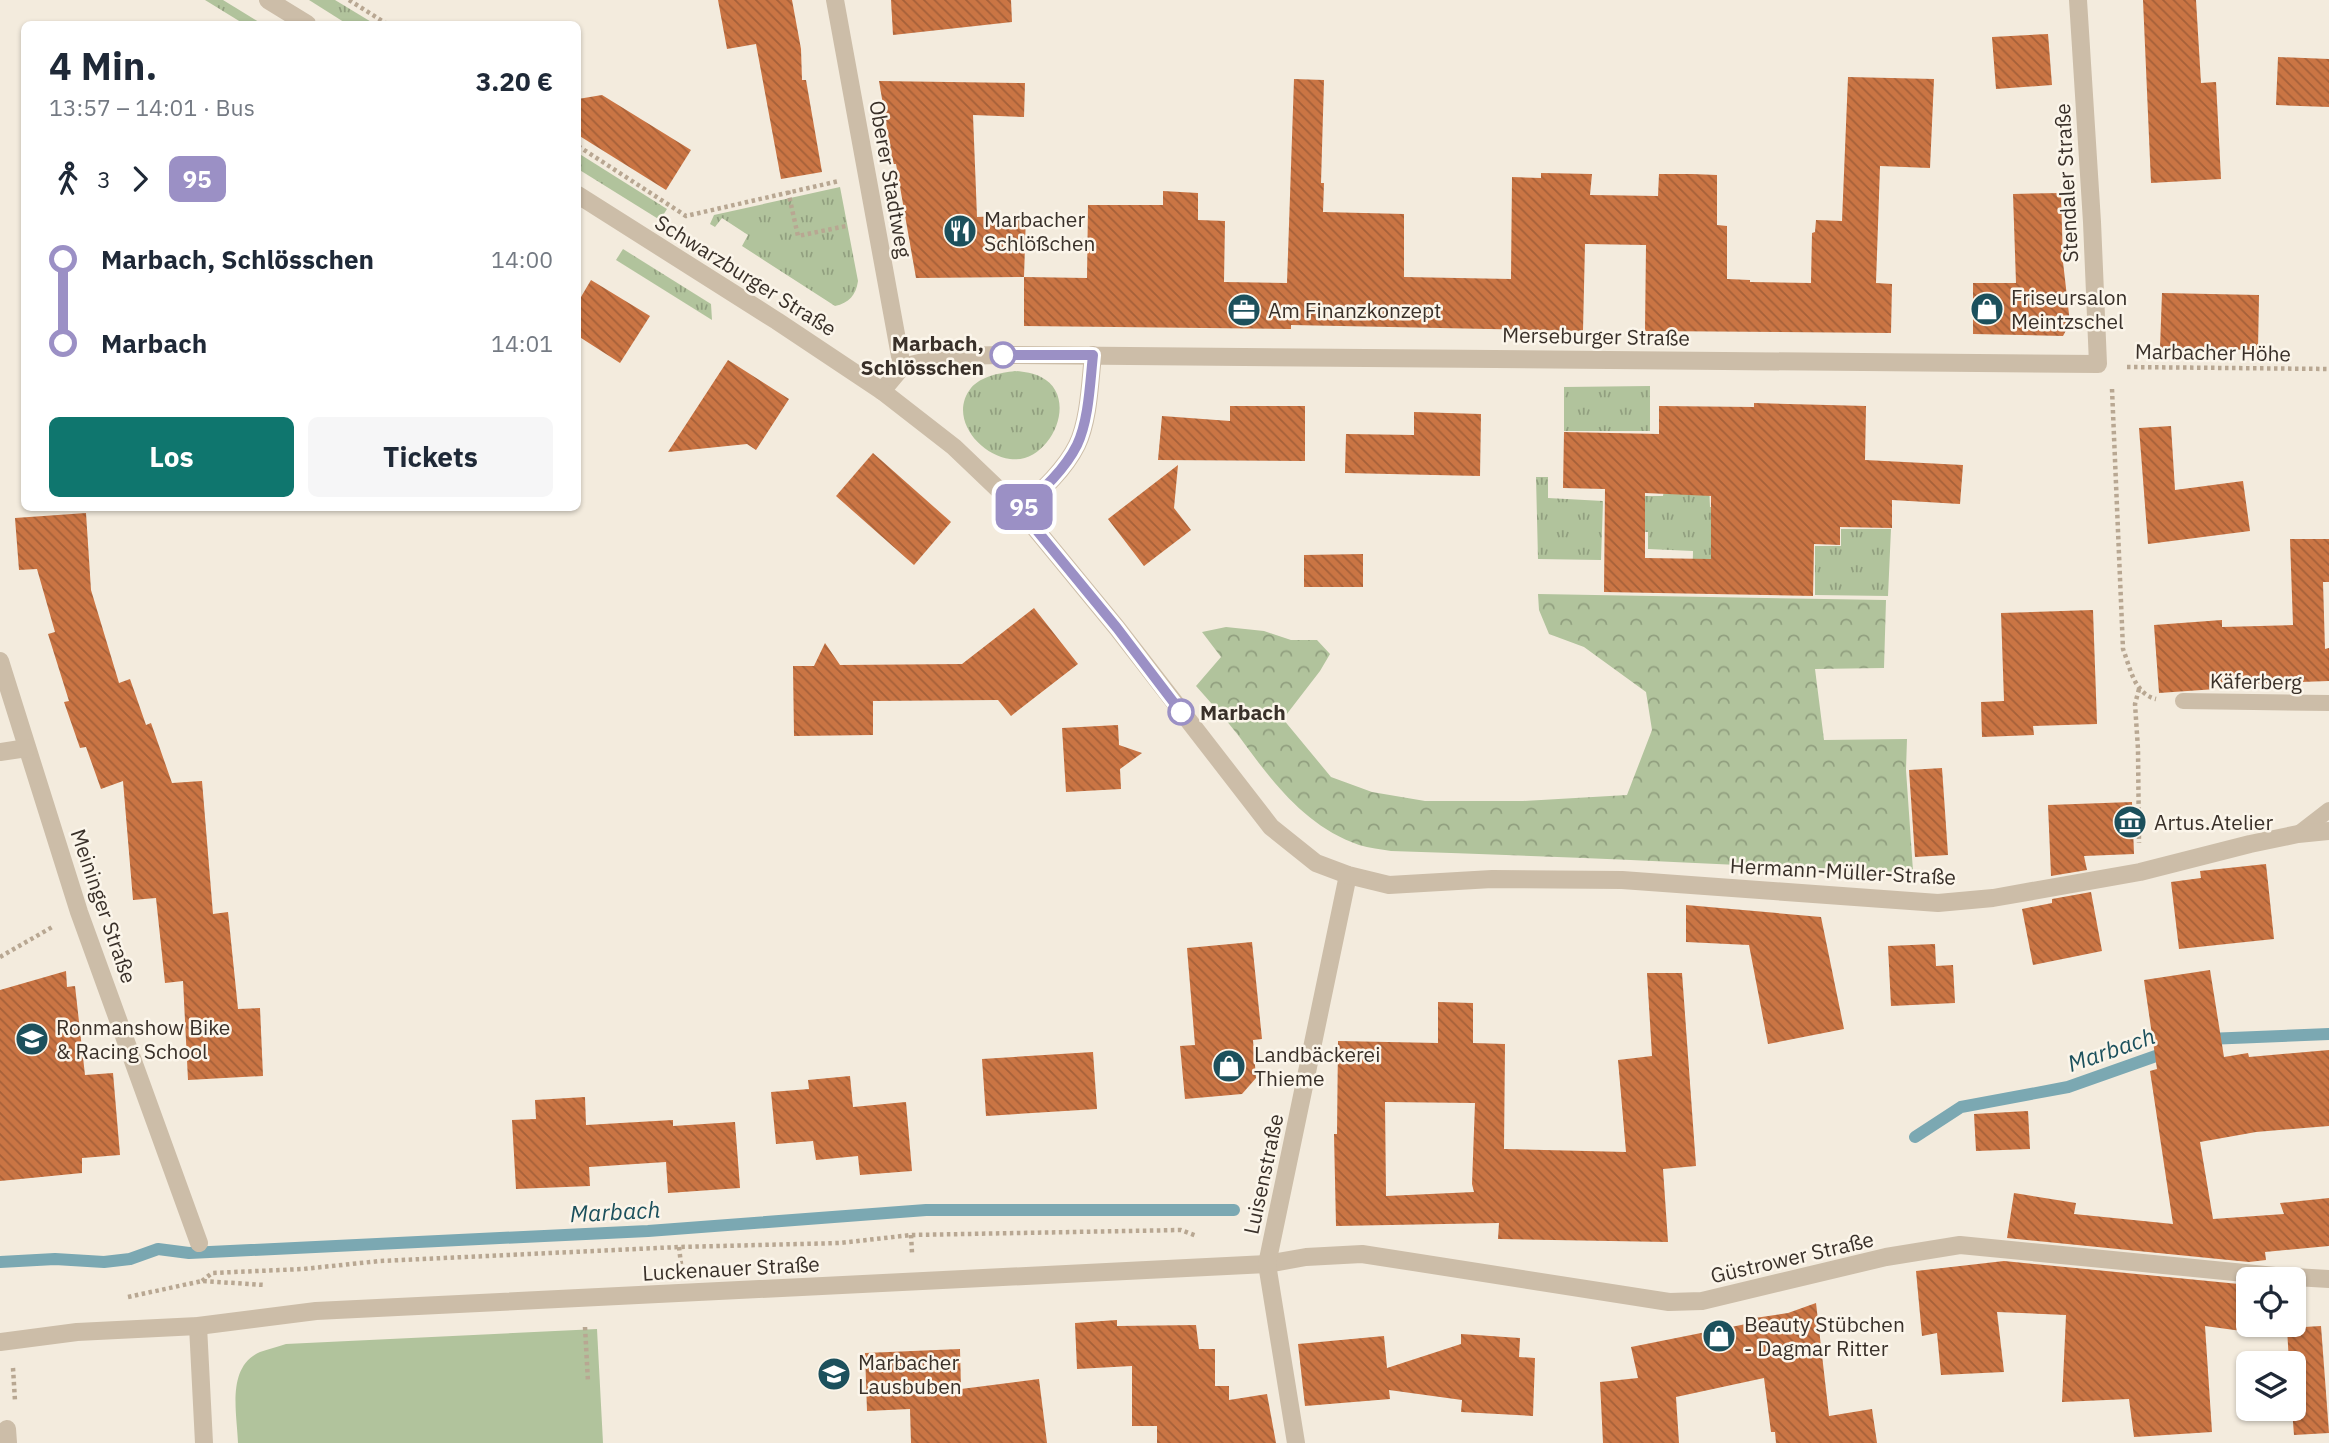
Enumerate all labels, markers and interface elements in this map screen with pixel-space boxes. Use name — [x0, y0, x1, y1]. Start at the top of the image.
text: 4 Min. — [49, 41, 157, 90]
text: 3.20 € — [476, 64, 553, 98]
text: 13:57 – 14:01 · Bus — [49, 92, 255, 122]
street label: Oberer Stadtweg — [863, 98, 919, 260]
street label: Stendaler Straße — [2048, 103, 2084, 263]
icon: walk — [49, 160, 87, 198]
icon: forward — [121, 160, 159, 198]
text: 95 — [183, 163, 212, 195]
text: 3 — [97, 164, 111, 194]
place label: Marbacher Schlößchen — [984, 205, 1095, 257]
street label: Schwarzburger Straße — [650, 208, 842, 342]
restaurant icon: Marbacher Schlößchen — [941, 212, 979, 250]
text: Marbach, Schlösschen — [101, 242, 374, 276]
text: 14:00 — [491, 244, 553, 274]
place label: Friseursalon Meintzschel — [2011, 283, 2128, 335]
shop icon: Friseursalon Meintzschel — [1968, 290, 2006, 328]
office icon: Am Finanzkonzept — [1225, 291, 1263, 329]
place label: Am Finanzkonzept — [1268, 296, 1441, 324]
street label: Merseburger Straße — [1502, 320, 1690, 352]
text: Marbach — [101, 326, 207, 360]
text: 14:01 — [491, 328, 553, 358]
place label: Marbach, Schlösschen — [861, 329, 984, 381]
street label: Marbacher Höhe — [2135, 337, 2291, 367]
marker: Marbach, Schlösschen — [990, 342, 1016, 368]
button: Los — [49, 417, 294, 497]
button: Tickets — [308, 417, 553, 497]
line badge: 95 — [992, 484, 1056, 530]
text: 95 — [1010, 491, 1038, 523]
street label: Käferberg — [2210, 666, 2302, 696]
place label: Marbach — [1200, 698, 1286, 726]
marker: Marbach — [1168, 699, 1194, 725]
museum icon: Artus.Atelier — [2111, 803, 2149, 841]
place label: Artus.Atelier — [2154, 808, 2273, 836]
street label: Meininger Straße — [64, 825, 144, 987]
street label: Hermann-Müller-Straße — [1729, 851, 1957, 891]
place label: Ronmanshow Bike & Racing School — [56, 1013, 230, 1065]
school or university icon: Ronmanshow Bike & Racing School — [13, 1020, 51, 1058]
water label: Marbach — [2063, 1020, 2159, 1078]
place label: Landbäckerei Thieme — [1254, 1040, 1380, 1092]
shop icon: Landbäckerei Thieme — [1210, 1047, 1248, 1085]
street label: Luisenstraße — [1237, 1111, 1289, 1237]
water label: Marbach — [569, 1194, 661, 1228]
street label: Güstrower Straße — [1708, 1225, 1876, 1289]
street label: Luckenauer Straße — [642, 1249, 820, 1287]
map controls — [2236, 1267, 2306, 1421]
button: locate — [2236, 1267, 2306, 1337]
place label: Beauty Stübchen - Dagmar Ritter — [1744, 1310, 1905, 1362]
shop icon: Beauty Stübchen - Dagmar Ritter — [1700, 1317, 1738, 1355]
place label: Marbacher Lausbuben — [858, 1348, 962, 1400]
button: layers — [2236, 1351, 2306, 1421]
school or university icon: Marbacher Lausbuben — [815, 1355, 853, 1393]

